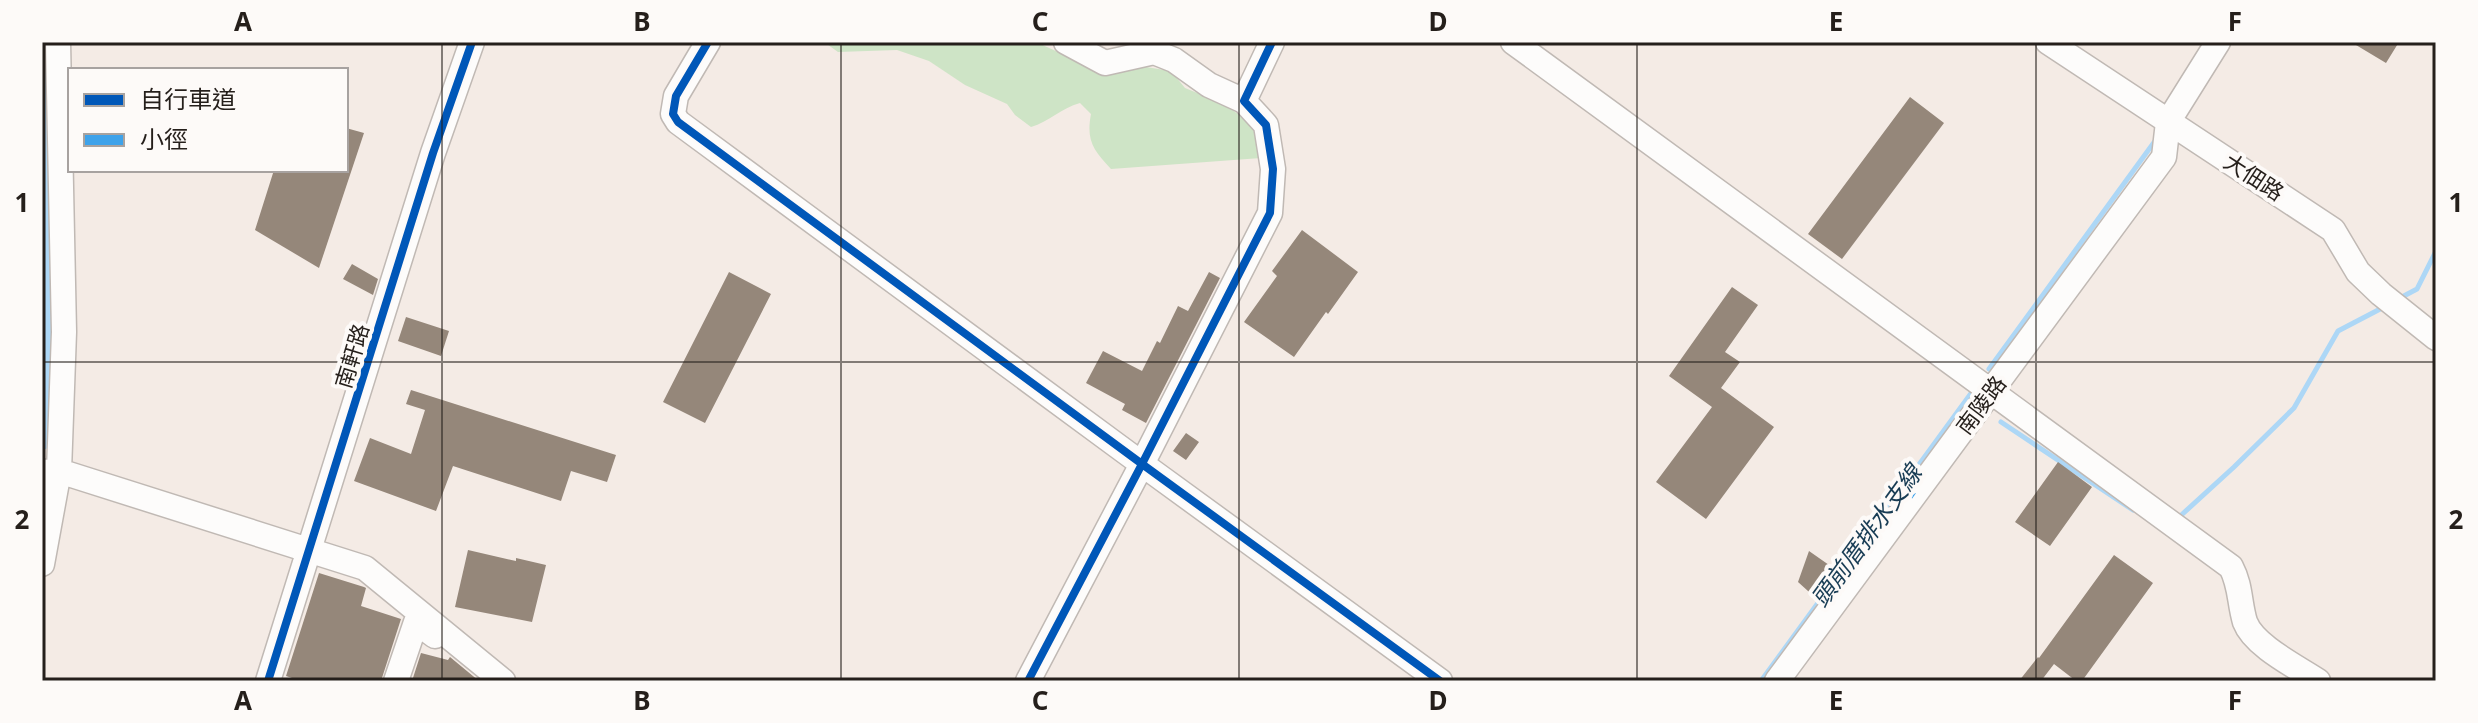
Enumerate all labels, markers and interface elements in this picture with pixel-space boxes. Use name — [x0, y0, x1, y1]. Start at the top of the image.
text: A — [234, 3, 252, 39]
text: B — [633, 3, 651, 39]
text: C — [1032, 3, 1048, 39]
text: D — [1428, 3, 1448, 39]
text: E — [1829, 3, 1843, 39]
text: F — [2228, 3, 2242, 39]
legend — [68, 68, 348, 172]
text: 自行車道 — [140, 82, 236, 115]
text: 小徑 — [140, 122, 188, 155]
street label: 大佃路 — [2219, 146, 2290, 207]
text: 1 — [15, 184, 29, 220]
text: 1 — [2449, 184, 2463, 220]
street label: 南軒路 — [327, 320, 375, 392]
street label: 南陵路 — [1948, 369, 2012, 440]
water label: 頭前厝排水支線 — [1803, 455, 1930, 613]
text: 2 — [15, 501, 30, 537]
text: 2 — [2449, 501, 2464, 537]
text: A — [234, 682, 252, 718]
text: B — [633, 682, 651, 718]
text: C — [1032, 682, 1048, 718]
text: D — [1428, 682, 1448, 718]
text: E — [1829, 682, 1843, 718]
text: F — [2228, 682, 2242, 718]

